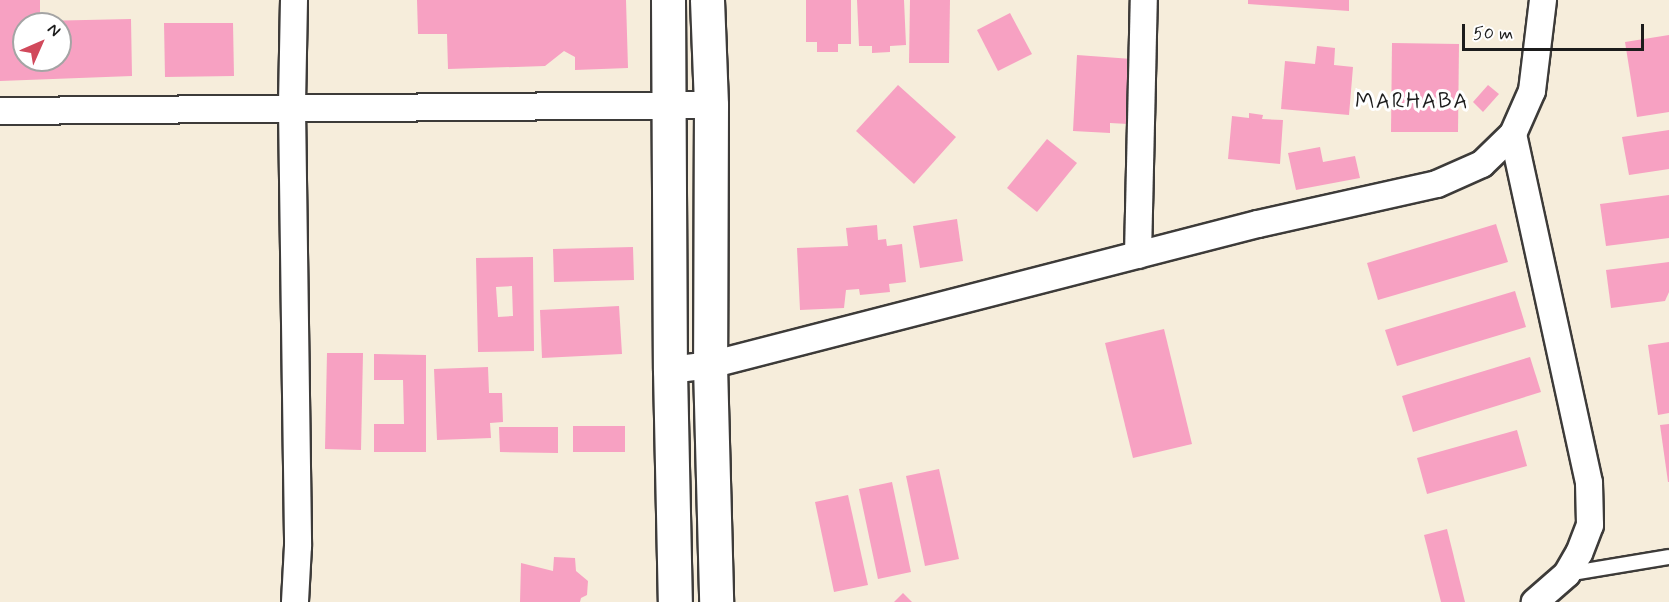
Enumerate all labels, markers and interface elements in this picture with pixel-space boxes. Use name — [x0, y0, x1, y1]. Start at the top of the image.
north arrow — [12, 12, 72, 72]
scale bar — [1465, 12, 1646, 50]
text: N — [42, 19, 65, 42]
text: 50 m — [1473, 22, 1513, 46]
district label: MARHABA — [1355, 90, 1469, 116]

